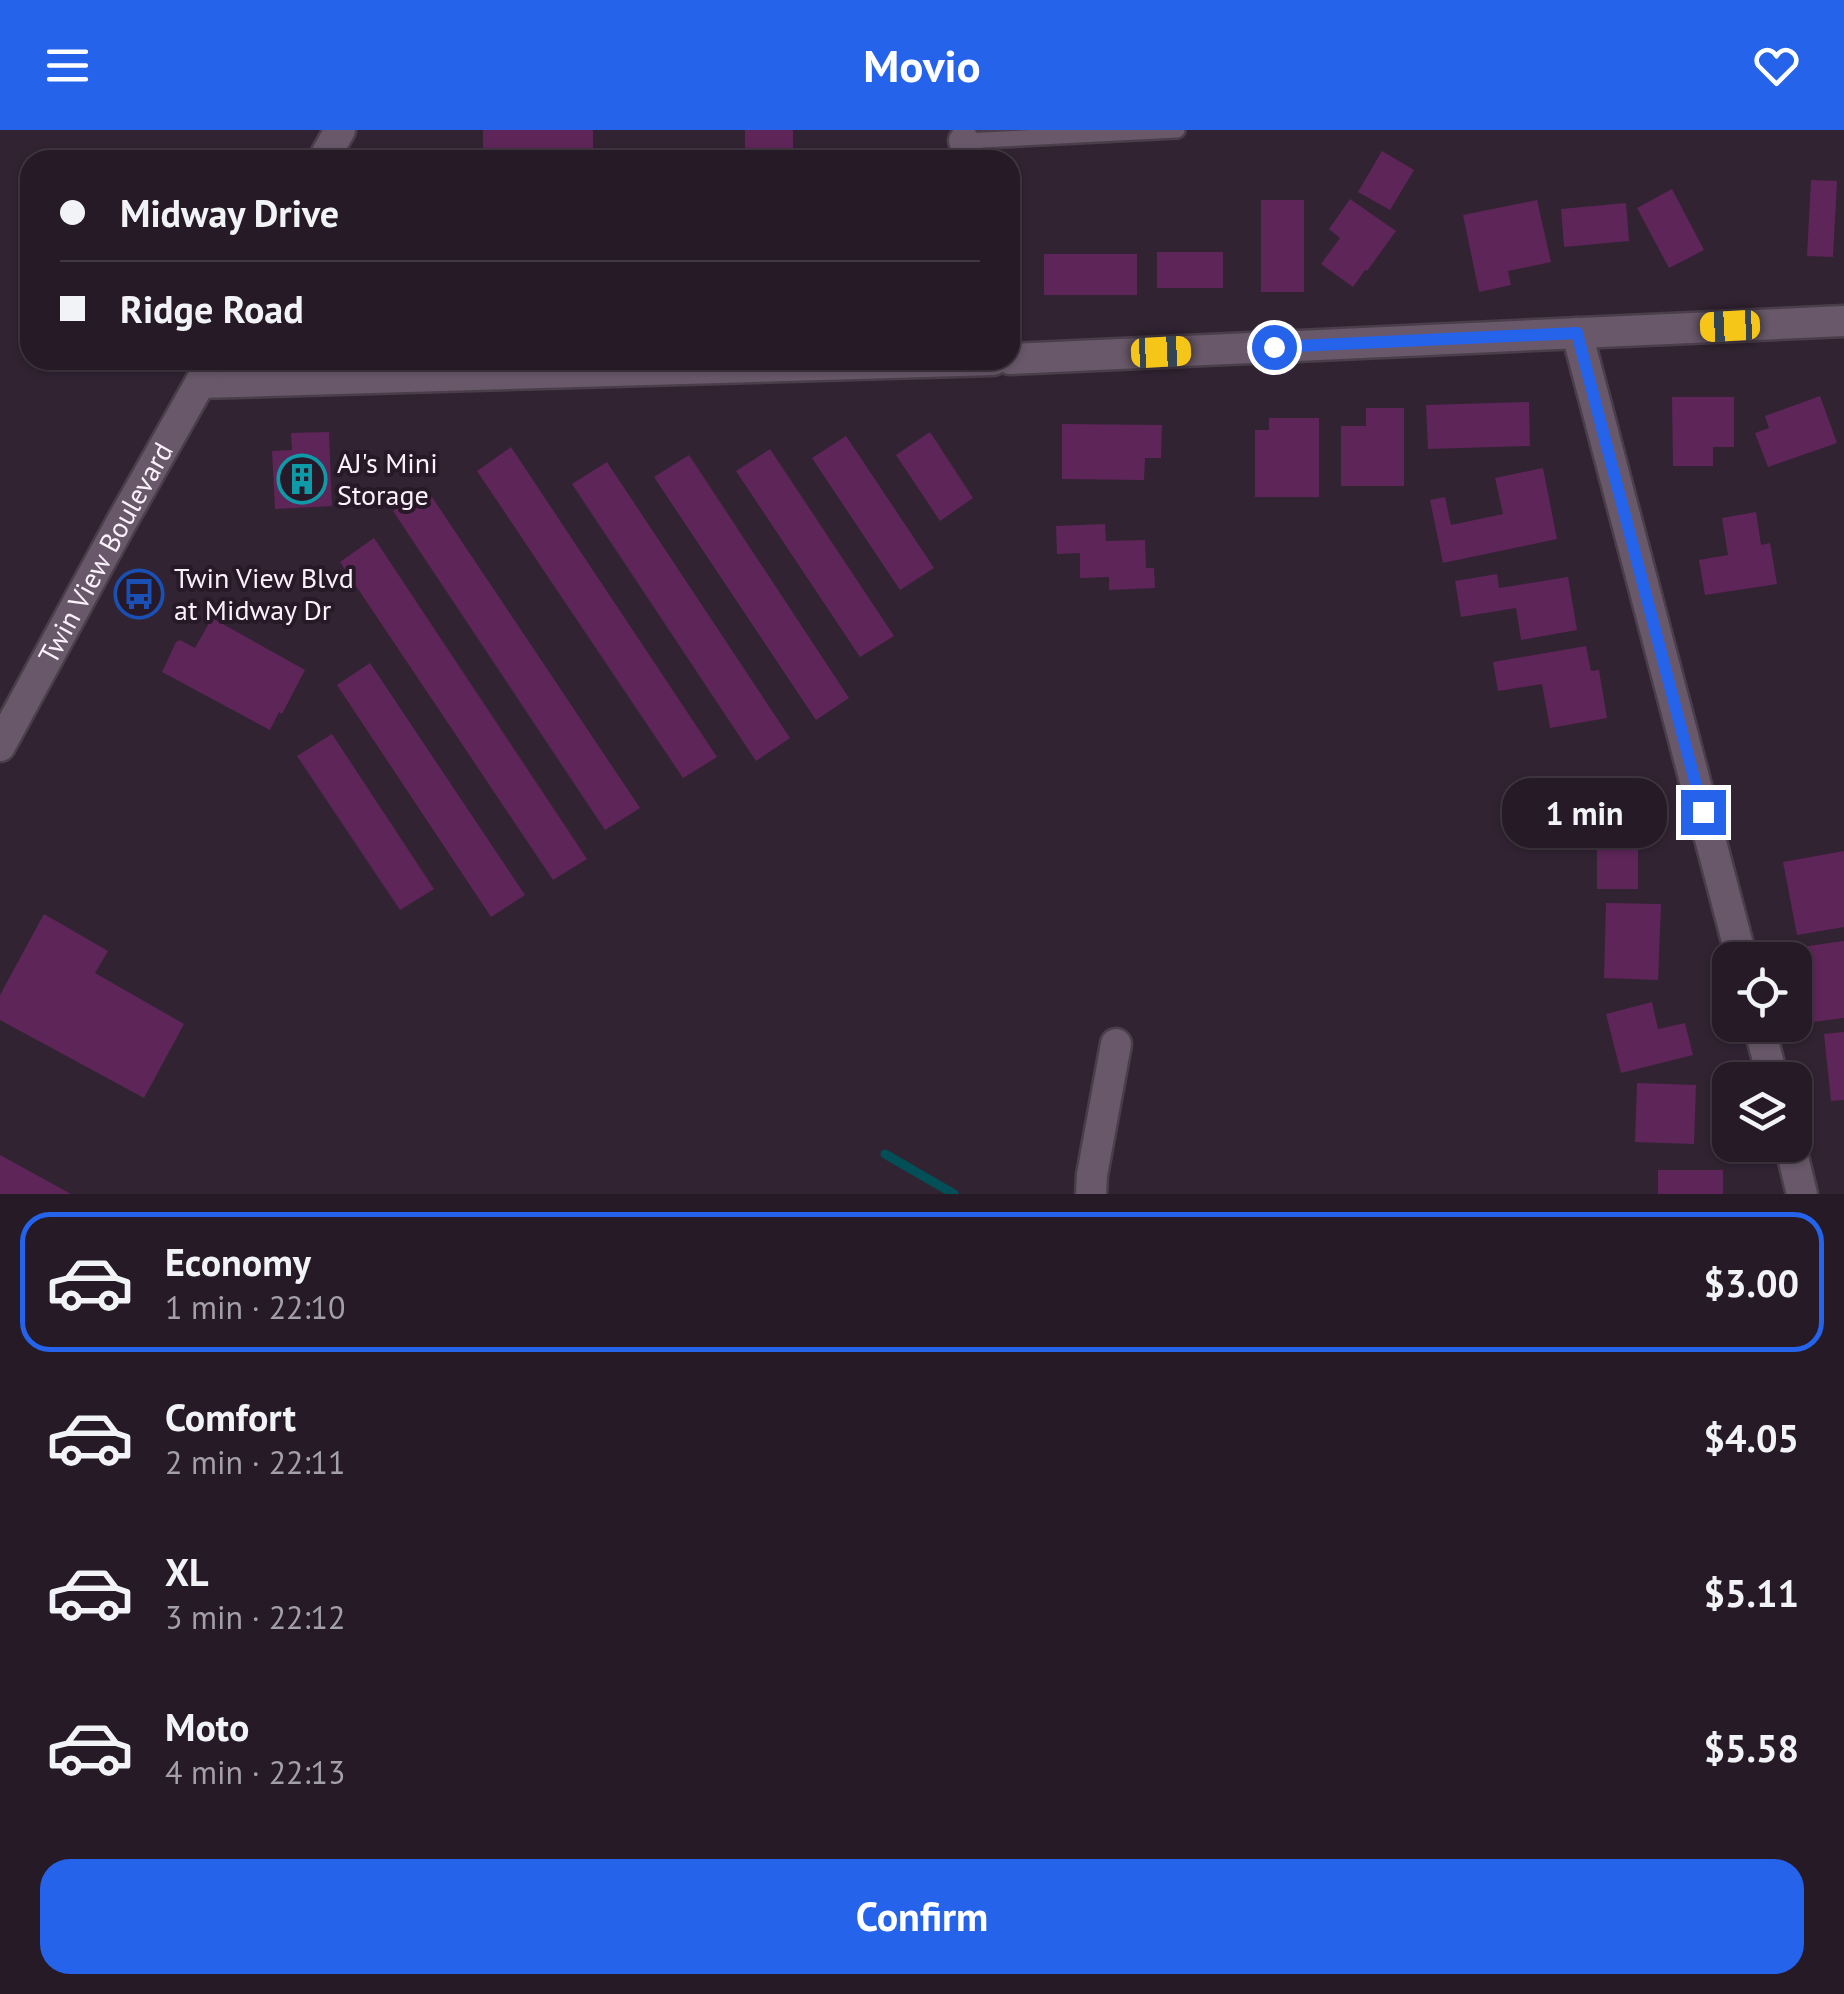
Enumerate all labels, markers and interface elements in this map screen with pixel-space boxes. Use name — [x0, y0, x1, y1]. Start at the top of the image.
text: Movio — [863, 36, 981, 94]
icon: menu — [40, 38, 95, 93]
icon: heart — [1749, 38, 1804, 93]
text: Midway Drive — [120, 188, 339, 237]
text: Ridge Road — [120, 284, 304, 333]
car — [1699, 309, 1761, 343]
route start — [1252, 325, 1297, 370]
car — [1130, 335, 1192, 369]
street label: Twin View Boulevard — [29, 435, 181, 670]
place label: AJ's Mini Storage — [337, 444, 438, 513]
building icon: AJ's Mini Storage — [276, 453, 328, 505]
place label: Twin View Blvd at Midway Dr — [174, 559, 354, 628]
bus stop icon: Twin View Blvd at Midway Dr — [113, 568, 165, 620]
callout: 1 min — [1503, 777, 1668, 847]
route end — [1681, 790, 1726, 835]
text: 1 min — [1545, 792, 1624, 834]
map controls — [1712, 942, 1812, 1162]
button: locate — [1712, 942, 1812, 1042]
button: layers — [1712, 1062, 1812, 1162]
icon: car — [45, 1237, 135, 1327]
text: Economy — [165, 1237, 311, 1286]
text: $3.00 — [1703, 1258, 1799, 1307]
text: 1 min · 22:10 — [165, 1286, 345, 1328]
icon: car — [45, 1392, 135, 1482]
text: Comfort — [165, 1392, 296, 1441]
text: $4.05 — [1703, 1413, 1799, 1462]
text: 2 min · 22:11 — [165, 1441, 345, 1483]
icon: car — [45, 1547, 135, 1637]
text: XL — [165, 1547, 209, 1596]
text: $5.11 — [1703, 1568, 1799, 1617]
text: 3 min · 22:12 — [165, 1596, 345, 1638]
icon: car — [45, 1702, 135, 1792]
text: Moto — [165, 1702, 249, 1751]
text: $5.58 — [1703, 1723, 1799, 1772]
text: 4 min · 22:13 — [165, 1751, 345, 1793]
button: Confirm — [40, 1859, 1804, 1974]

